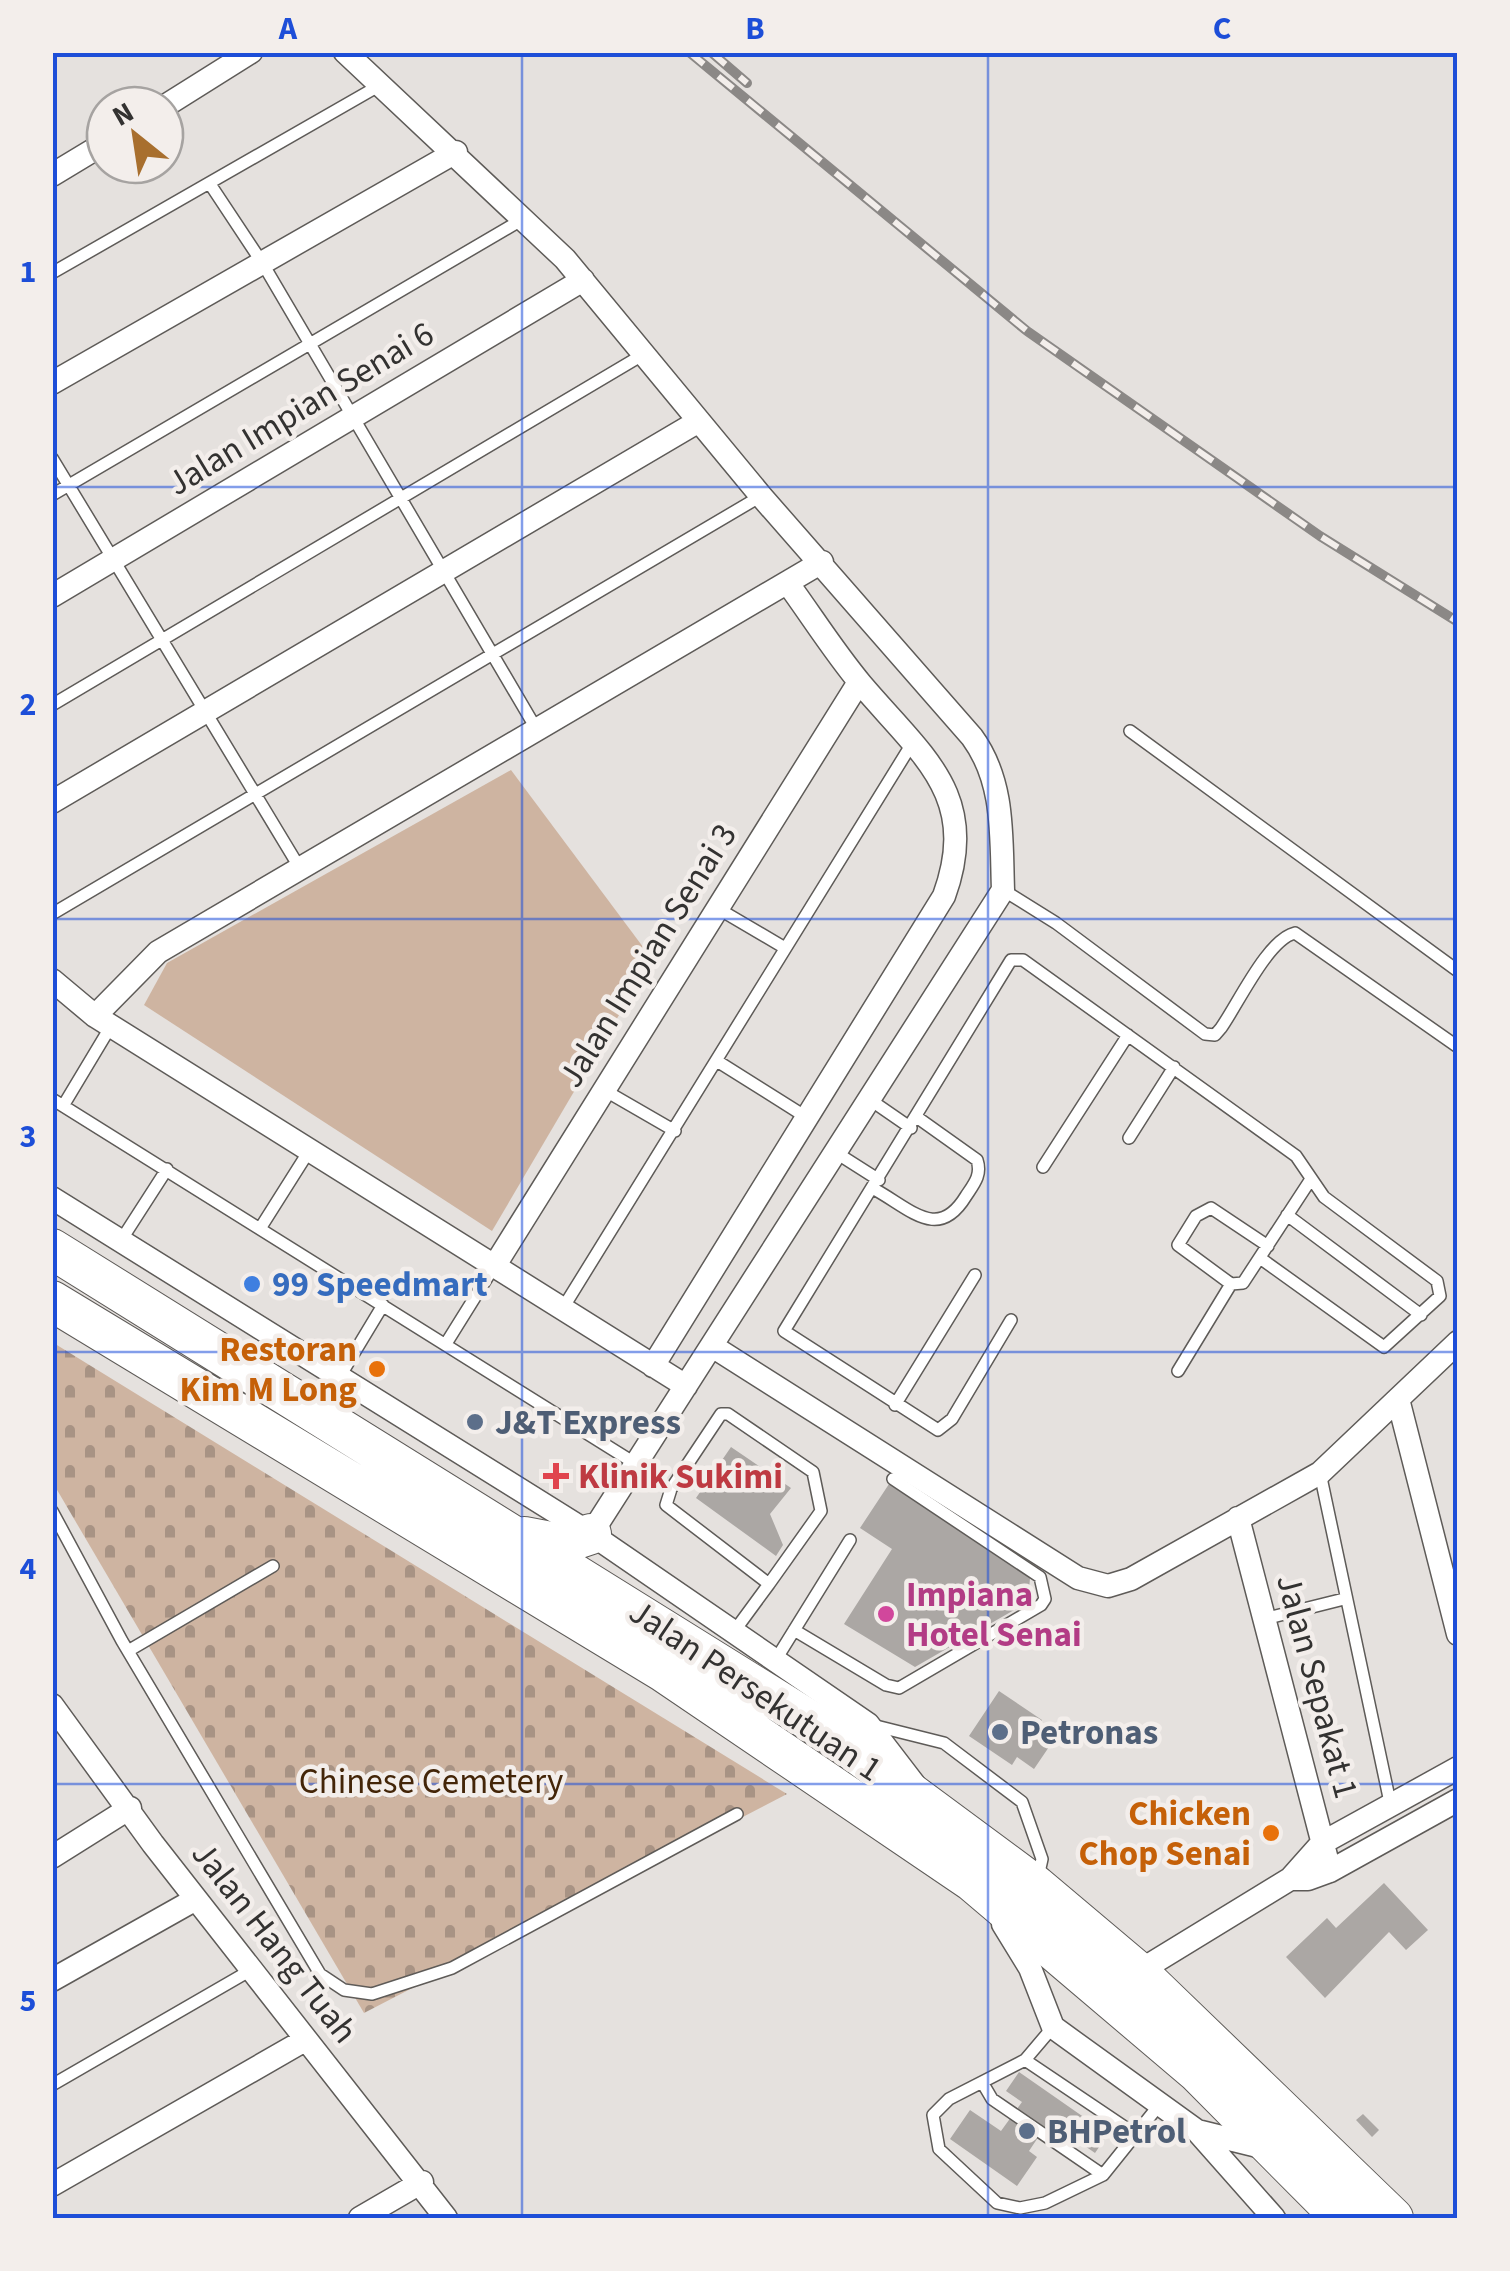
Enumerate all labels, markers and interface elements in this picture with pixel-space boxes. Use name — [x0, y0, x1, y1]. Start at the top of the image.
text: A — [278, 6, 298, 52]
text: B — [745, 6, 765, 52]
text: C — [1213, 6, 1231, 52]
north arrow — [85, 85, 185, 185]
text: N — [105, 92, 141, 136]
text: 1 — [20, 249, 36, 295]
street label: Jalan Impian Senai 6 — [158, 309, 443, 508]
text: 2 — [20, 682, 36, 728]
street label: Jalan Impian Senai 3 — [546, 814, 749, 1097]
text: 3 — [20, 1114, 36, 1160]
place label: 99 Speedmart — [272, 1260, 488, 1310]
marker: 99 Speedmart — [241, 1273, 263, 1295]
place label: Restoran Kim M Long — [179, 1325, 357, 1415]
marker: Restoran Kim M Long — [366, 1358, 388, 1380]
place label: J&T Express — [495, 1398, 681, 1448]
marker: J&T Express — [464, 1411, 486, 1433]
place label: Klinik Sukimi — [578, 1452, 783, 1502]
marker: Klinik Sukimi — [543, 1463, 569, 1489]
text: 4 — [20, 1546, 37, 1592]
street label: Jalan Sepakat 1 — [1263, 1569, 1371, 1804]
place label: Impiana Hotel Senai — [906, 1570, 1082, 1660]
street label: Jalan Persekutuan 1 — [619, 1587, 892, 1794]
marker: Impiana Hotel Senai — [875, 1603, 897, 1625]
place label: Petronas — [1020, 1708, 1158, 1758]
marker: Petronas — [989, 1721, 1011, 1743]
park label: Chinese Cemetery — [299, 1757, 563, 1807]
place label: Chicken Chop Senai — [1078, 1789, 1251, 1879]
marker: Chicken Chop Senai — [1260, 1822, 1282, 1844]
street label: Jalan Hang Tuah — [179, 1831, 369, 2054]
text: 5 — [20, 1978, 36, 2024]
place label: BHPetrol — [1047, 2107, 1186, 2157]
marker: BHPetrol — [1016, 2120, 1038, 2142]

